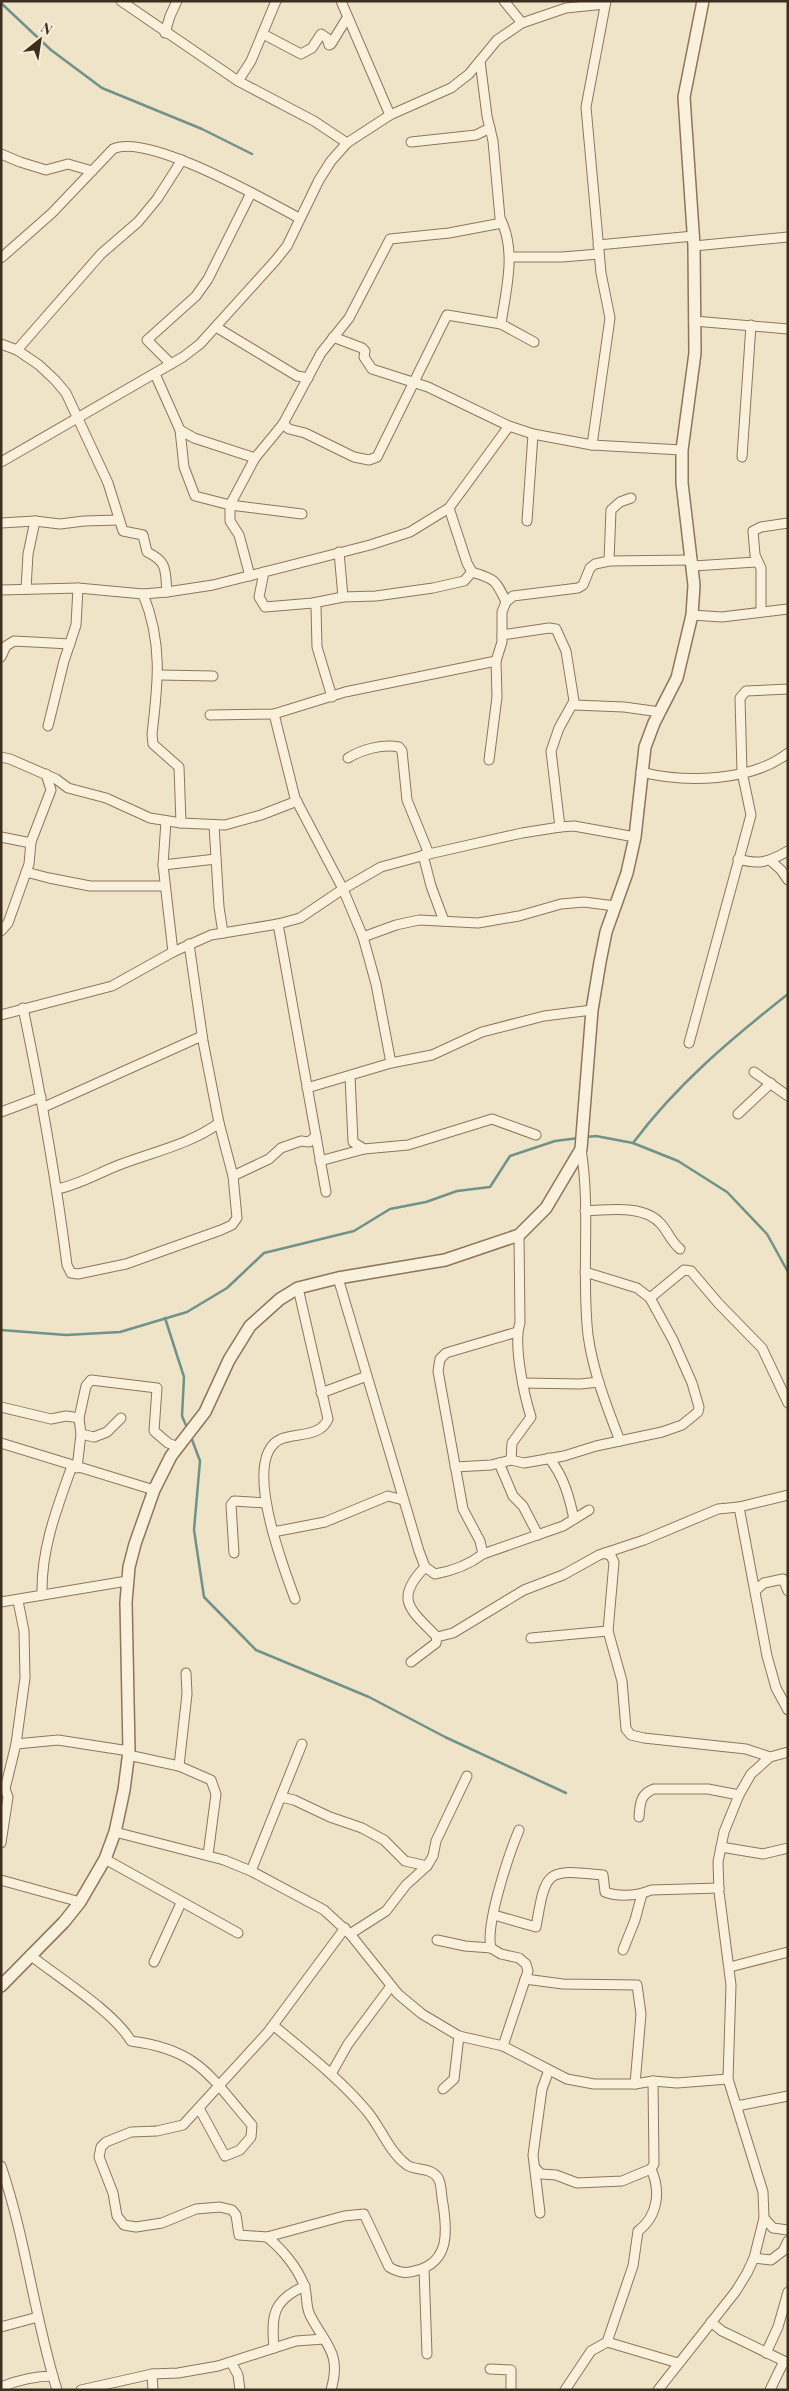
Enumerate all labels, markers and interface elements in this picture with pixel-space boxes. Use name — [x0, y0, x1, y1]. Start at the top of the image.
north arrow — [15, 15, 65, 65]
text: N — [38, 18, 56, 39]

